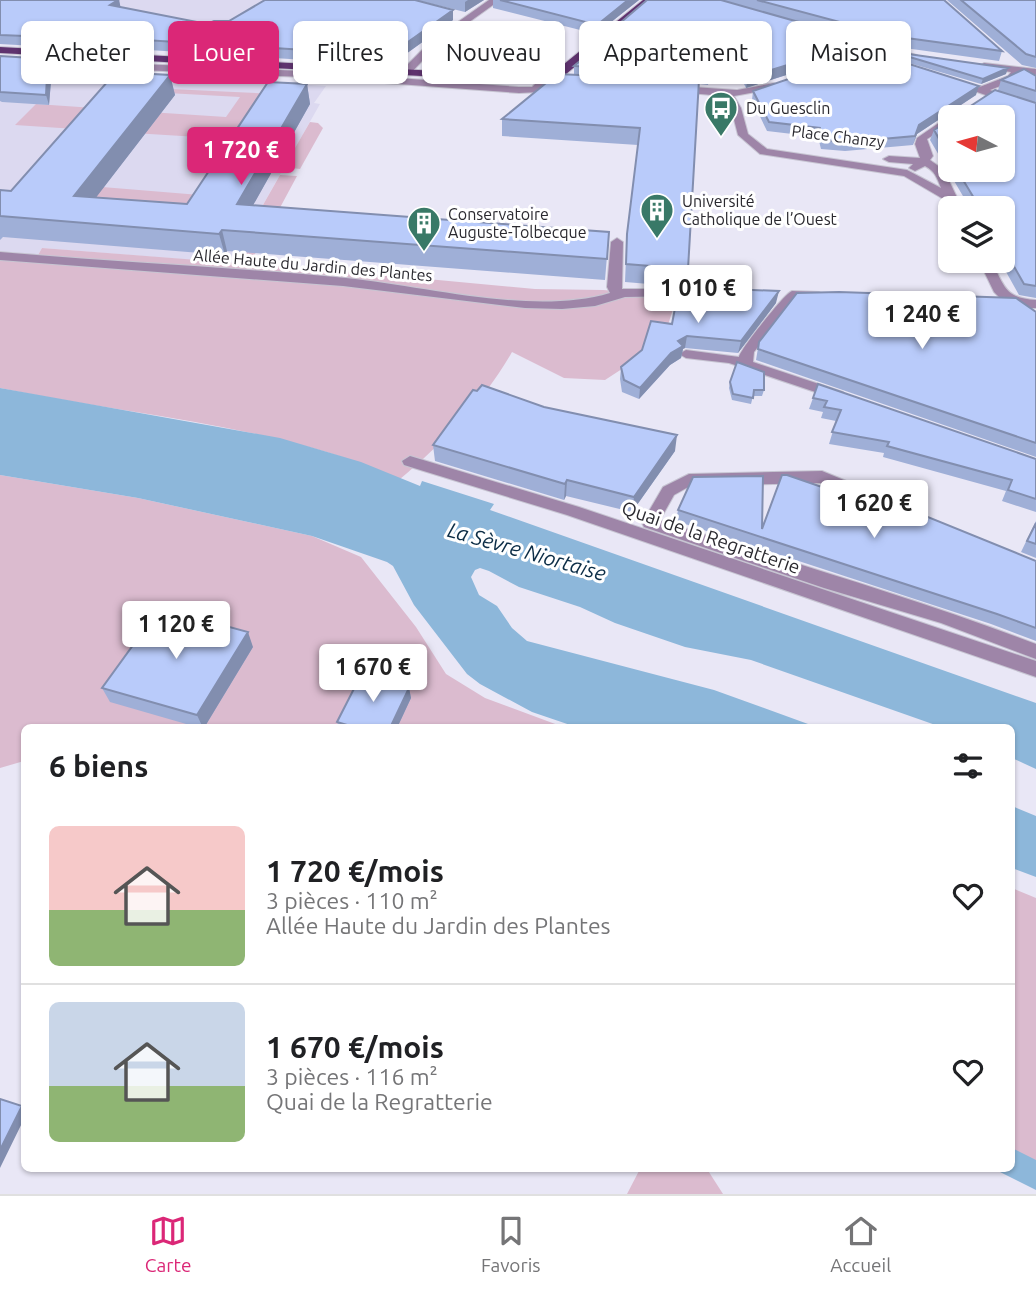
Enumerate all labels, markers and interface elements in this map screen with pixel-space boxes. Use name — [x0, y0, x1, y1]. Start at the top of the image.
chip: Acheter — [21, 21, 154, 84]
chip: Louer — [168, 21, 279, 84]
chip: Filtres — [293, 21, 408, 84]
chip: Nouveau — [422, 21, 565, 84]
chip: Appartement — [579, 21, 772, 84]
chip: Maison — [786, 21, 911, 84]
bus stop icon: Du Guesclin — [702, 89, 740, 138]
place label: Du Guesclin — [746, 99, 830, 117]
north arrow — [938, 105, 1015, 182]
map controls — [938, 105, 1015, 273]
street label: Place Chanzy — [791, 121, 886, 151]
pin: 1 720 € — [176, 128, 306, 187]
text: 1 720 € — [203, 137, 279, 162]
building icon: Université Catholique de l’Ouest — [638, 191, 676, 240]
place label: Université Catholique de l’Ouest — [682, 192, 838, 228]
button: layers — [938, 196, 1015, 273]
building icon: Conservatoire Auguste-Tolbecque — [405, 204, 443, 253]
place label: Conservatoire Auguste-Tolbecque — [448, 205, 586, 241]
street label: Allée Haute du Jardin des Plantes — [193, 246, 433, 284]
pin: 1 010 € — [633, 266, 763, 325]
text: 1 010 € — [660, 275, 736, 300]
pin: 1 240 € — [857, 292, 987, 351]
text: 1 240 € — [884, 301, 960, 326]
pin: 1 620 € — [809, 480, 939, 540]
text: 1 620 € — [836, 490, 912, 515]
street label: Quai de la Regratterie — [619, 496, 803, 578]
water label: La Sèvre Niortaise — [445, 517, 609, 585]
pin: 1 120 € — [111, 602, 241, 661]
text: 1 120 € — [138, 611, 214, 636]
pin: 1 670 € — [308, 644, 438, 704]
text: 1 670 € — [335, 654, 411, 679]
icon: filters — [949, 747, 987, 785]
text: 6 biens — [49, 749, 148, 783]
icon: home — [105, 854, 189, 938]
text: 1 720 €/mois — [266, 854, 444, 888]
icon: heart — [949, 877, 987, 915]
text: 3 pièces · 110 m² — [266, 888, 438, 913]
text: Allée Haute du Jardin des Plantes — [266, 913, 611, 938]
icon: home — [105, 1030, 189, 1114]
text: 1 670 €/mois — [266, 1030, 444, 1064]
icon: heart — [949, 1053, 987, 1091]
text: 3 pièces · 116 m² — [266, 1064, 438, 1089]
text: Quai de la Regratterie — [266, 1089, 493, 1114]
tab: Carte — [145, 1212, 191, 1276]
tab: Favoris — [481, 1212, 541, 1276]
tab: Accueil — [830, 1212, 891, 1276]

